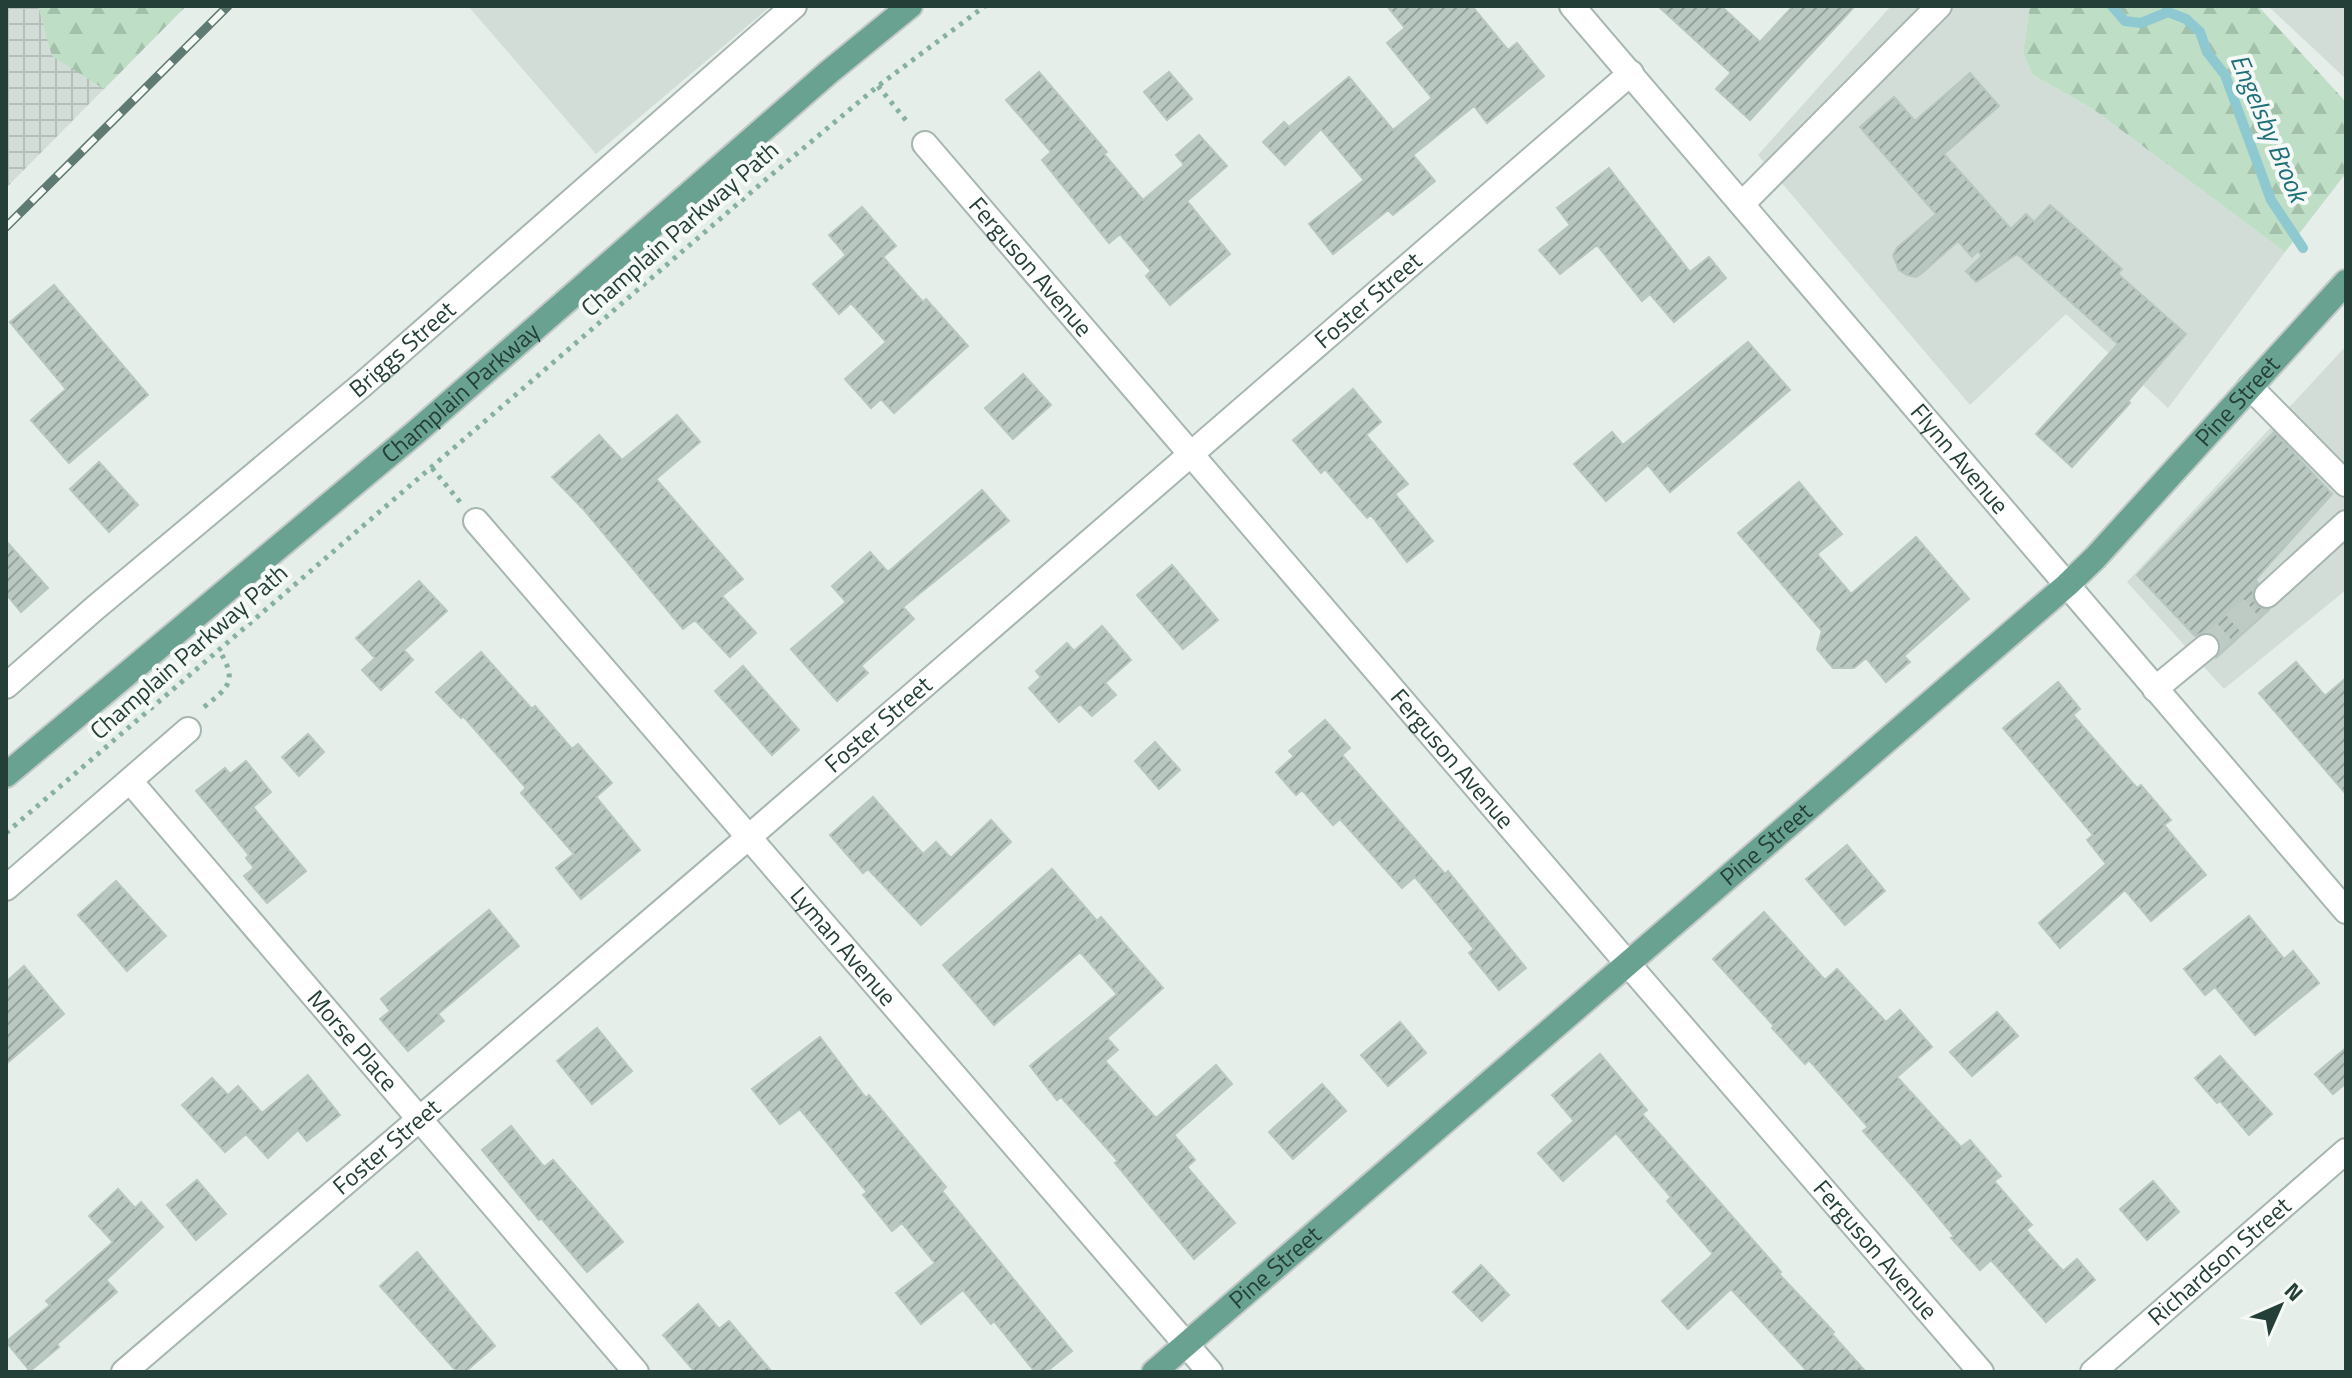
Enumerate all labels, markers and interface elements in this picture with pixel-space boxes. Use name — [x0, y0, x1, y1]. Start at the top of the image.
water label: Engelsby Brook — [2221, 48, 2319, 211]
street label: Champlain Parkway Path — [572, 132, 786, 324]
street label: Ferguson Avenue — [961, 188, 1102, 344]
street label: Foster Street — [1306, 243, 1430, 357]
street label: Briggs Street — [341, 292, 463, 406]
street label: Champlain Parkway — [373, 313, 547, 471]
street label: Pine Street — [2186, 347, 2288, 454]
street label: Flynn Avenue — [1902, 395, 2018, 522]
street label: Champlain Parkway Path — [81, 555, 295, 747]
street label: Foster Street — [816, 667, 940, 781]
street label: Ferguson Avenue — [1382, 680, 1523, 836]
street label: Pine Street — [1711, 793, 1820, 894]
street label: Lyman Avenue — [782, 878, 906, 1013]
street label: Morse Place — [299, 981, 407, 1099]
street label: Foster Street — [324, 1089, 448, 1203]
street label: Ferguson Avenue — [1805, 1171, 1947, 1327]
street label: Richardson Street — [2139, 1188, 2299, 1334]
street label: Pine Street — [1220, 1216, 1329, 1317]
north arrow — [2240, 1266, 2320, 1346]
text: N — [2277, 1274, 2312, 1309]

